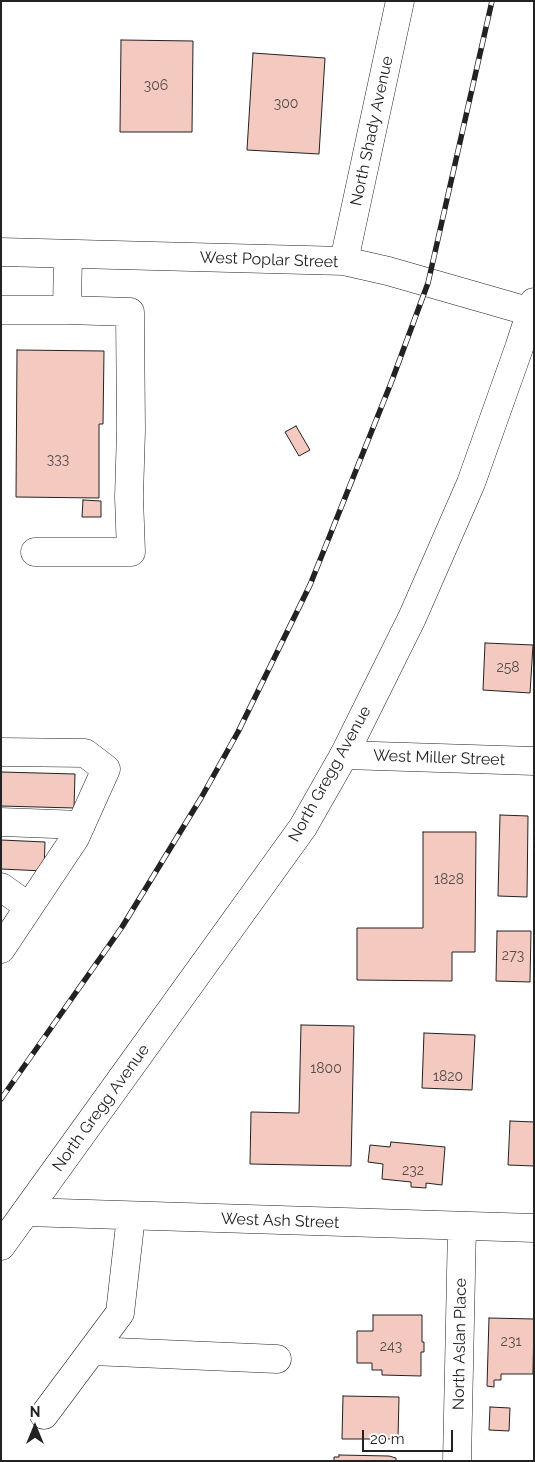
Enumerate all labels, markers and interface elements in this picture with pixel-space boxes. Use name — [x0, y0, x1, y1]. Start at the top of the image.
street label: North Shady Avenue — [347, 54, 397, 208]
house number: 306 — [144, 78, 168, 94]
house number: 300 — [274, 96, 298, 112]
street label: West Poplar Street — [199, 248, 339, 272]
house number: 333 — [47, 452, 69, 468]
house number: 258 — [496, 660, 520, 676]
street label: North Gregg Avenue — [285, 703, 375, 845]
street label: West Miller Street — [373, 746, 505, 770]
house number: 1828 — [434, 872, 464, 888]
house number: 273 — [502, 948, 524, 964]
street label: North Gregg Avenue — [48, 1041, 154, 1175]
house number: 1800 — [310, 1061, 342, 1077]
house number: 1820 — [433, 1069, 463, 1085]
house number: 232 — [402, 1163, 424, 1179]
street label: West Ash Street — [220, 1209, 340, 1233]
street label: North Aslan Place — [449, 1278, 471, 1410]
house number: 231 — [501, 1334, 521, 1350]
house number: 243 — [380, 1339, 402, 1355]
north arrow — [10, 1402, 60, 1452]
text: N — [30, 1404, 40, 1420]
scale bar — [365, 1420, 456, 1452]
text: 20 m — [370, 1430, 405, 1448]

